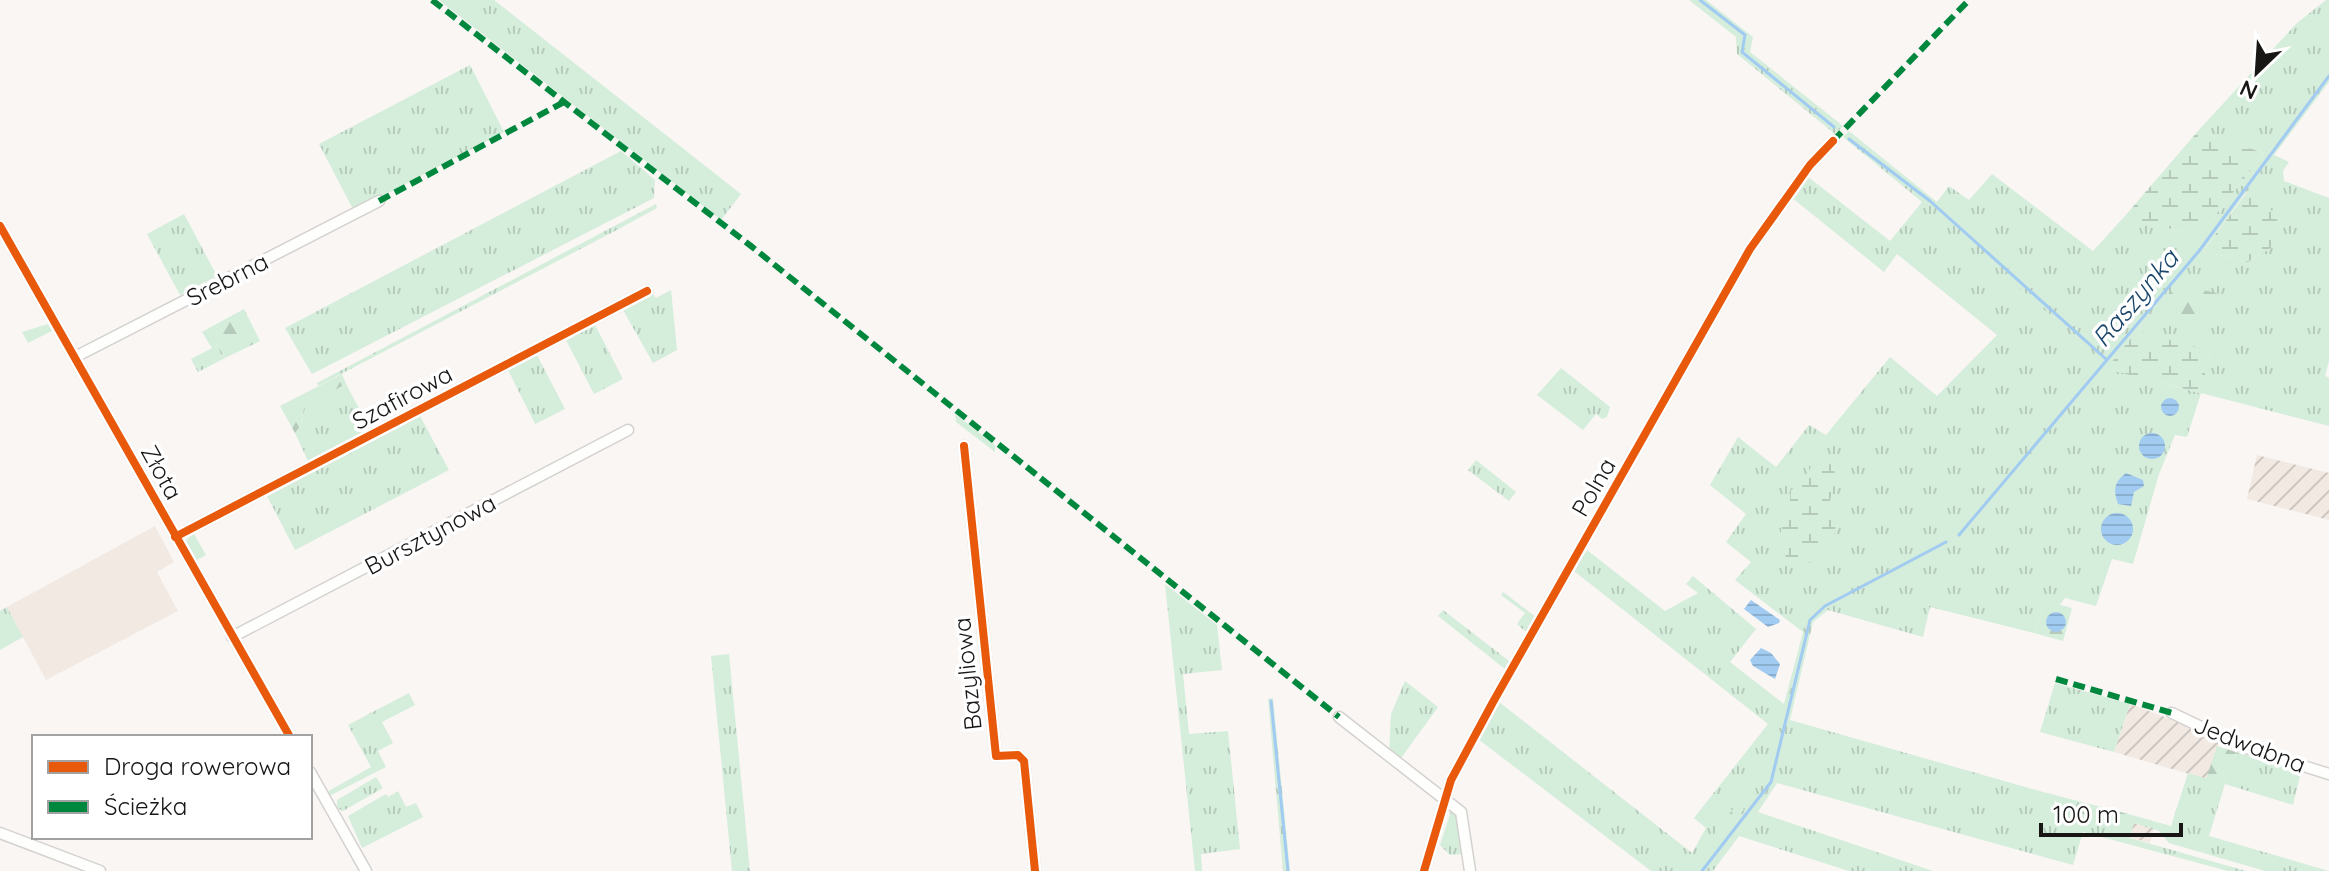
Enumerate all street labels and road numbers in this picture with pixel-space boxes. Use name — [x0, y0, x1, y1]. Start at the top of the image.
street label: Srebrna — [181, 246, 273, 312]
street label: Szafirowa — [347, 358, 457, 436]
street label: Złota — [135, 439, 189, 505]
street label: Polna — [1564, 452, 1622, 522]
street label: Bursztynowa — [359, 487, 501, 581]
street label: Bazyliowa — [946, 616, 988, 732]
street label: Jedwabna — [2190, 709, 2310, 779]

